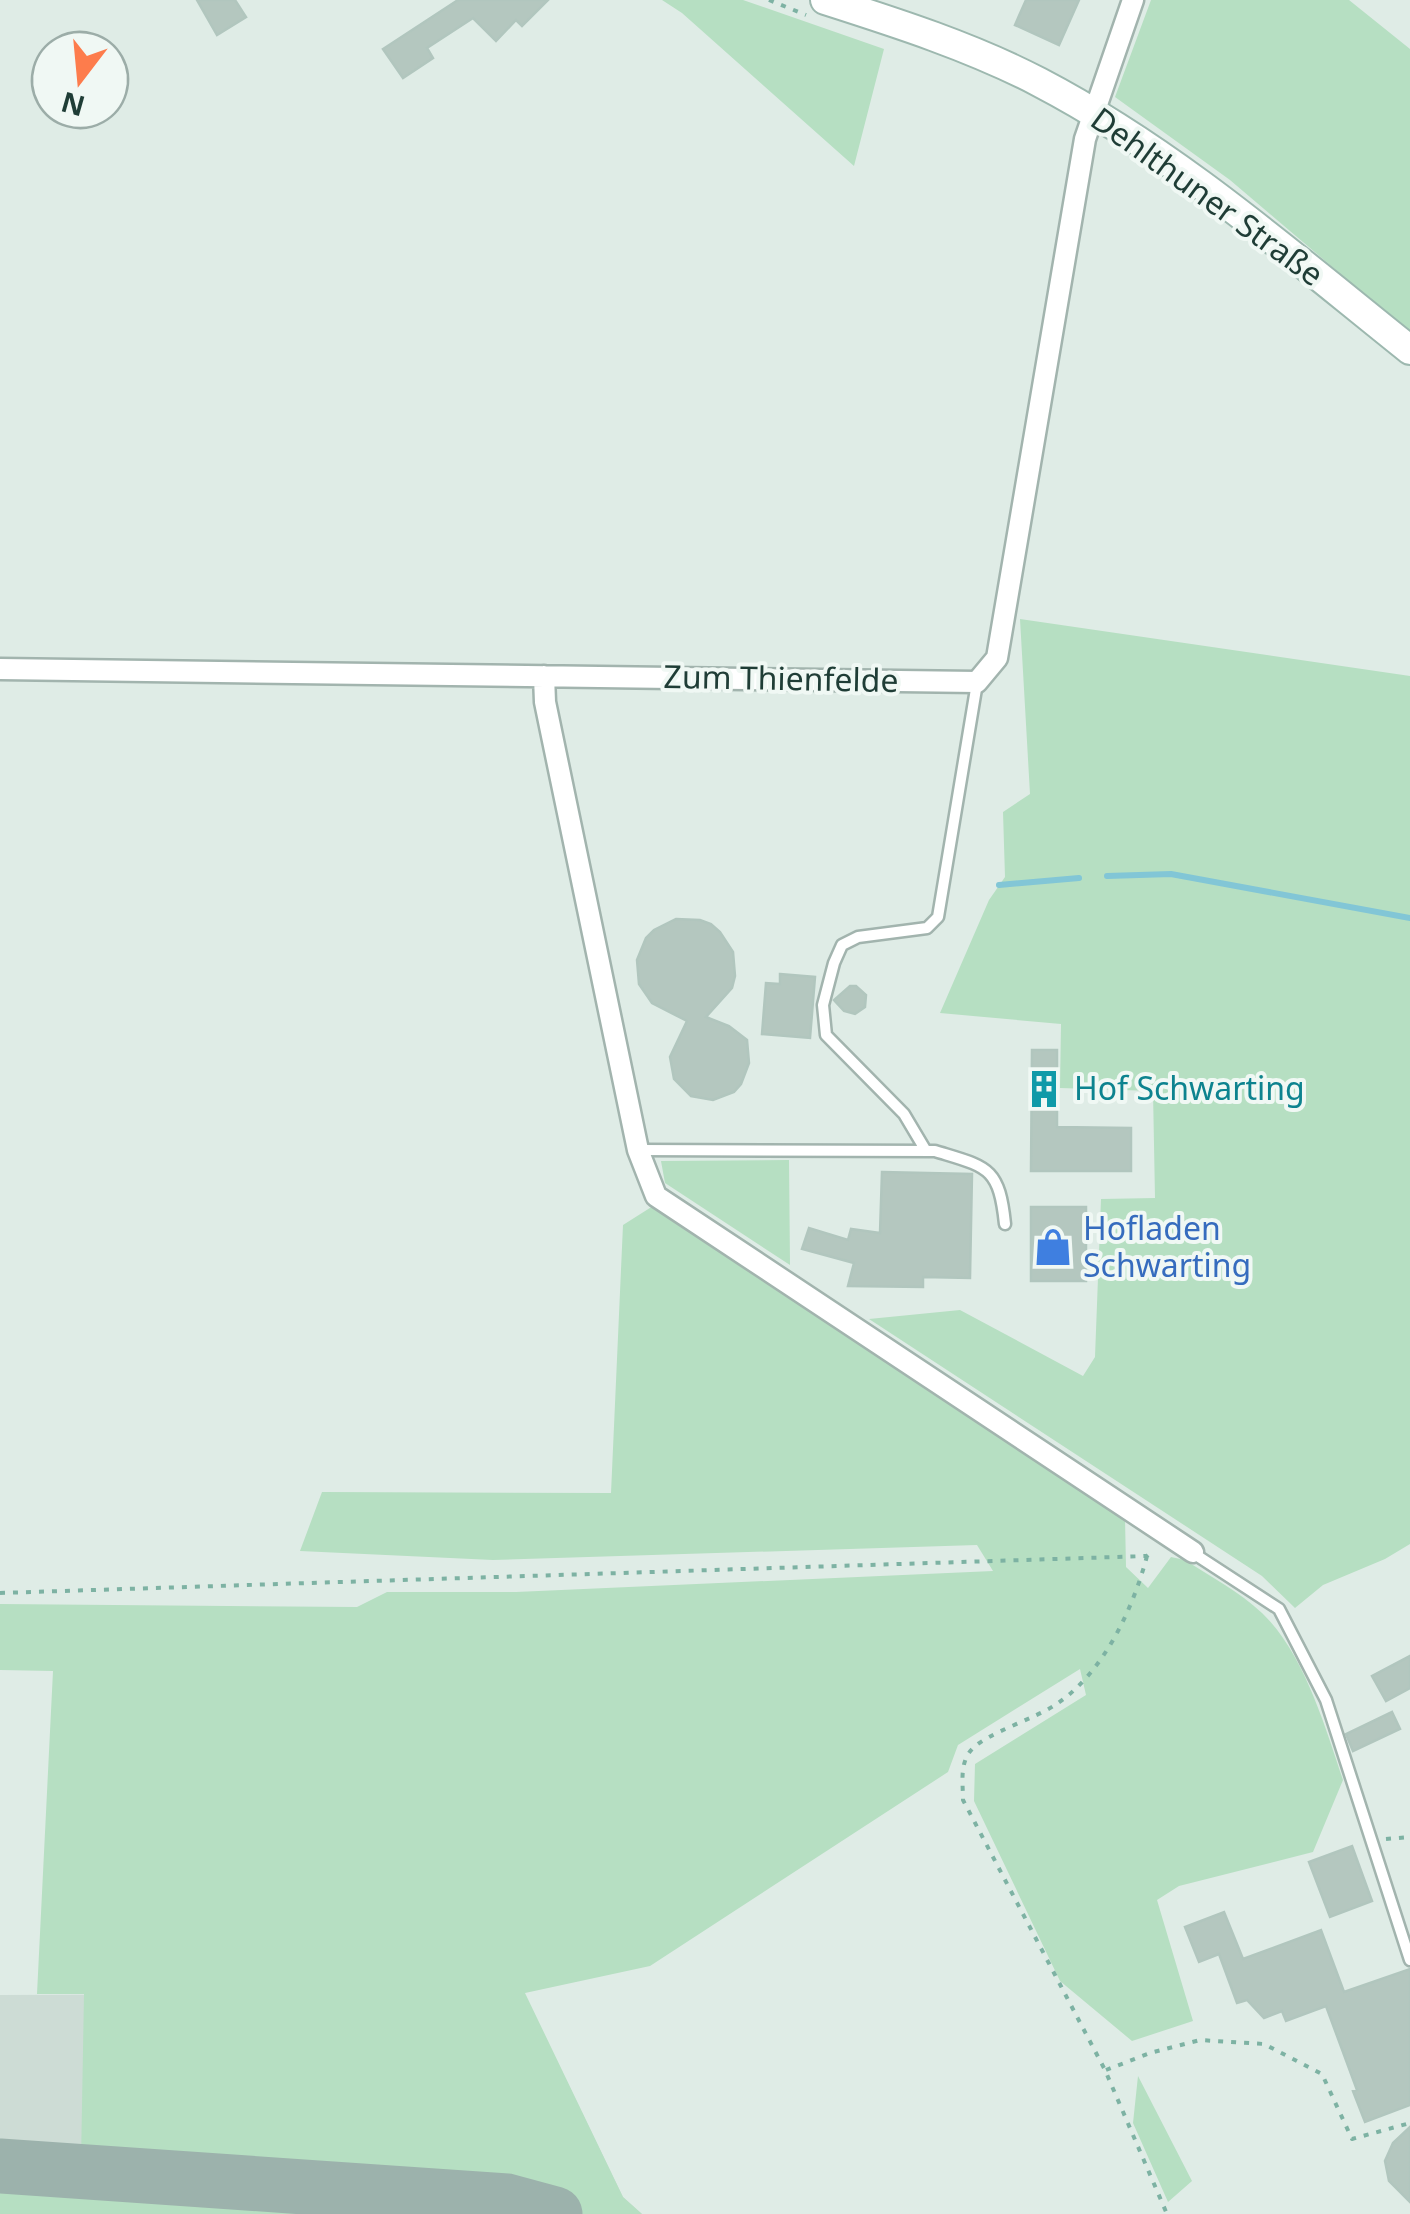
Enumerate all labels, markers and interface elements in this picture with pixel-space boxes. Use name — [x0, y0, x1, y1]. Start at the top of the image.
north arrow — [30, 30, 130, 130]
text: N — [57, 84, 89, 126]
street label: Dehlthuner Straße — [1083, 97, 1333, 295]
street label: Zum Thienfelde — [663, 654, 899, 701]
place label: Hof Schwarting — [1074, 1066, 1305, 1109]
building icon: Hof Schwarting — [1023, 1068, 1065, 1110]
place label: Hofladen Schwarting — [1083, 1206, 1251, 1286]
shop icon: Hofladen Schwarting — [1032, 1226, 1074, 1268]

